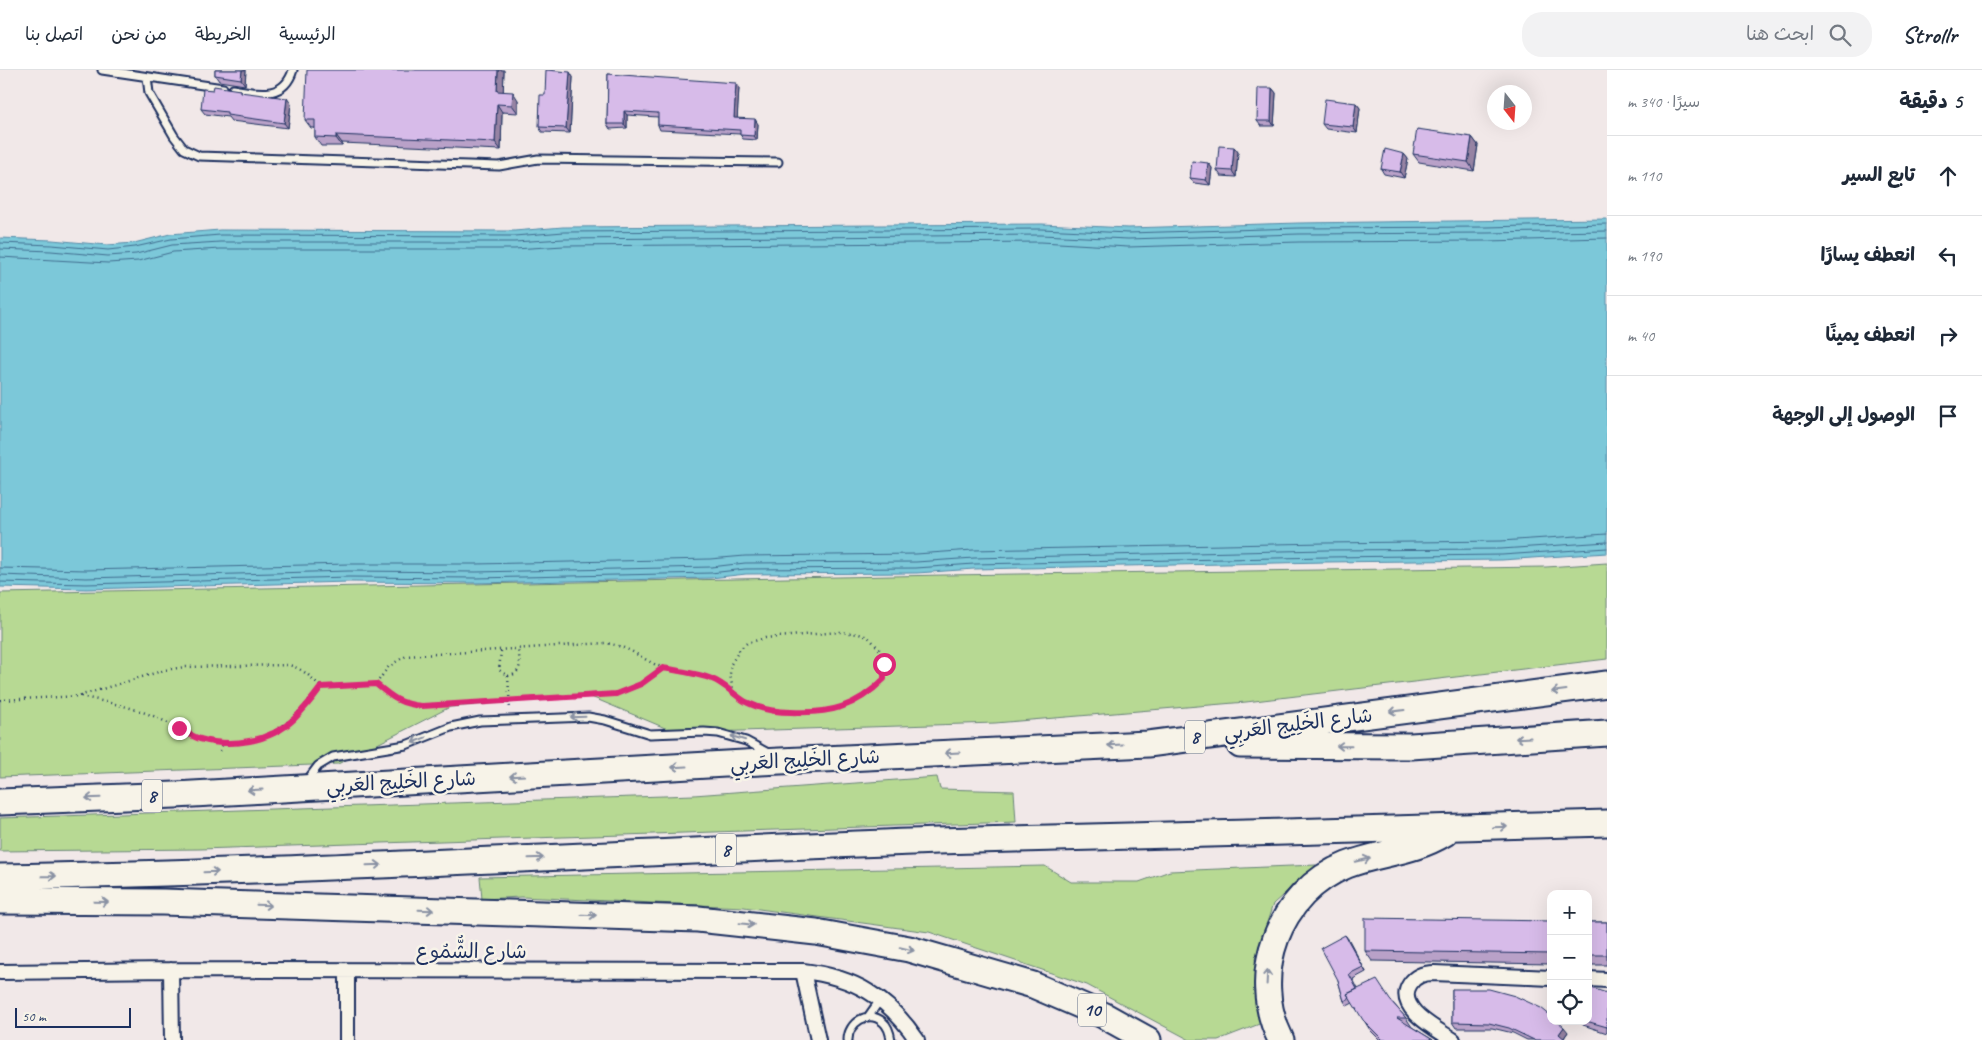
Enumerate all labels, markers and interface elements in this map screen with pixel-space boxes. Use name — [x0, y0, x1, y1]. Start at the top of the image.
search box — [1522, 12, 1872, 57]
text: Strollr — [1902, 20, 1957, 50]
icon: search — [1826, 21, 1854, 49]
text: ابحث هنا — [1746, 22, 1814, 46]
text: اتصل بنا — [25, 23, 83, 45]
text: من نحن — [111, 23, 167, 45]
text: الخريطة — [195, 23, 251, 45]
text: الرئيسية — [279, 23, 336, 45]
north arrow — [1487, 85, 1532, 130]
text: 5 دقيقة — [1899, 88, 1962, 114]
text: سيرًا · 340 m — [1627, 92, 1700, 112]
icon: ahead — [1934, 162, 1962, 190]
text: تابع السير — [1843, 163, 1915, 187]
text: 110 m — [1627, 166, 1661, 186]
icon: left — [1934, 242, 1962, 270]
text: انعطف يسارًا — [1821, 243, 1915, 267]
text: 190 m — [1627, 246, 1661, 266]
icon: right — [1934, 322, 1962, 350]
text: انعطف يمينًا — [1826, 323, 1915, 347]
text: 40 m — [1627, 326, 1654, 346]
icon: arrive — [1934, 402, 1962, 430]
text: الوصول إلى الوجهة — [1772, 403, 1915, 427]
route start — [873, 653, 896, 676]
one-way arrow — [1551, 686, 1567, 696]
street label: شارع الخَلِيج العَربِي — [1222, 702, 1375, 751]
one-way arrow — [1390, 706, 1406, 716]
one-way arrow — [571, 713, 587, 722]
route end — [168, 717, 191, 740]
road number: 8 — [1185, 720, 1205, 754]
one-way arrow — [730, 733, 746, 743]
one-way arrow — [1516, 733, 1532, 743]
one-way arrow — [412, 736, 427, 745]
one-way arrow — [1107, 741, 1123, 750]
one-way arrow — [1336, 741, 1352, 751]
street label: شارع الخَلِيج العَربِي — [729, 743, 881, 781]
one-way arrow — [945, 748, 961, 758]
one-way arrow — [671, 762, 687, 771]
street label: شارع الخَلِيج العَربِي — [325, 765, 477, 803]
one-way arrow — [509, 771, 525, 780]
road number: 8 — [142, 779, 162, 812]
one-way arrow — [248, 786, 264, 795]
one-way arrow — [85, 794, 101, 803]
one-way arrow — [1492, 822, 1508, 832]
road number: 8 — [716, 834, 736, 866]
one-way arrow — [528, 853, 544, 863]
one-way arrow — [1355, 855, 1371, 865]
one-way arrow — [365, 860, 381, 870]
one-way arrow — [203, 867, 219, 876]
one-way arrow — [40, 871, 56, 881]
map controls — [1547, 890, 1592, 1025]
button: + — [1547, 890, 1592, 935]
one-way arrow — [93, 897, 109, 906]
one-way arrow — [255, 901, 271, 910]
one-way arrow — [418, 906, 434, 915]
one-way arrow — [580, 911, 596, 920]
one-way arrow — [738, 919, 754, 929]
street label: شارع الشُّمُوع — [415, 934, 527, 965]
button: − — [1547, 935, 1592, 980]
one-way arrow — [899, 945, 915, 954]
one-way arrow — [1263, 970, 1272, 986]
button: locate — [1547, 980, 1592, 1025]
road number: 10 — [1078, 994, 1106, 1026]
scale bar — [15, 1005, 131, 1028]
text: 50 m — [22, 1008, 46, 1025]

